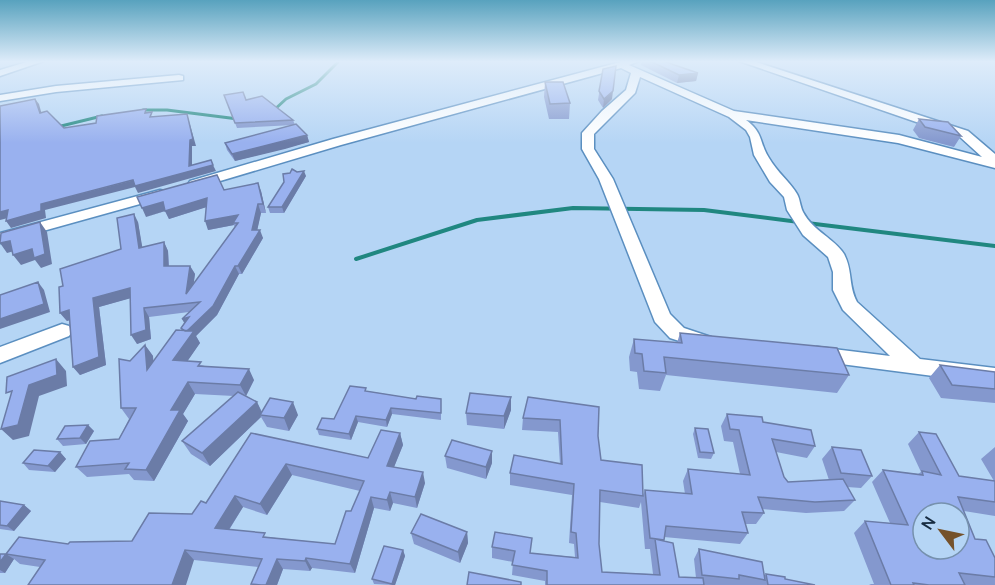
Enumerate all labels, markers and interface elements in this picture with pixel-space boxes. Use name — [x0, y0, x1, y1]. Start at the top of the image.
north arrow — [911, 501, 971, 561]
text: N — [916, 512, 941, 534]

